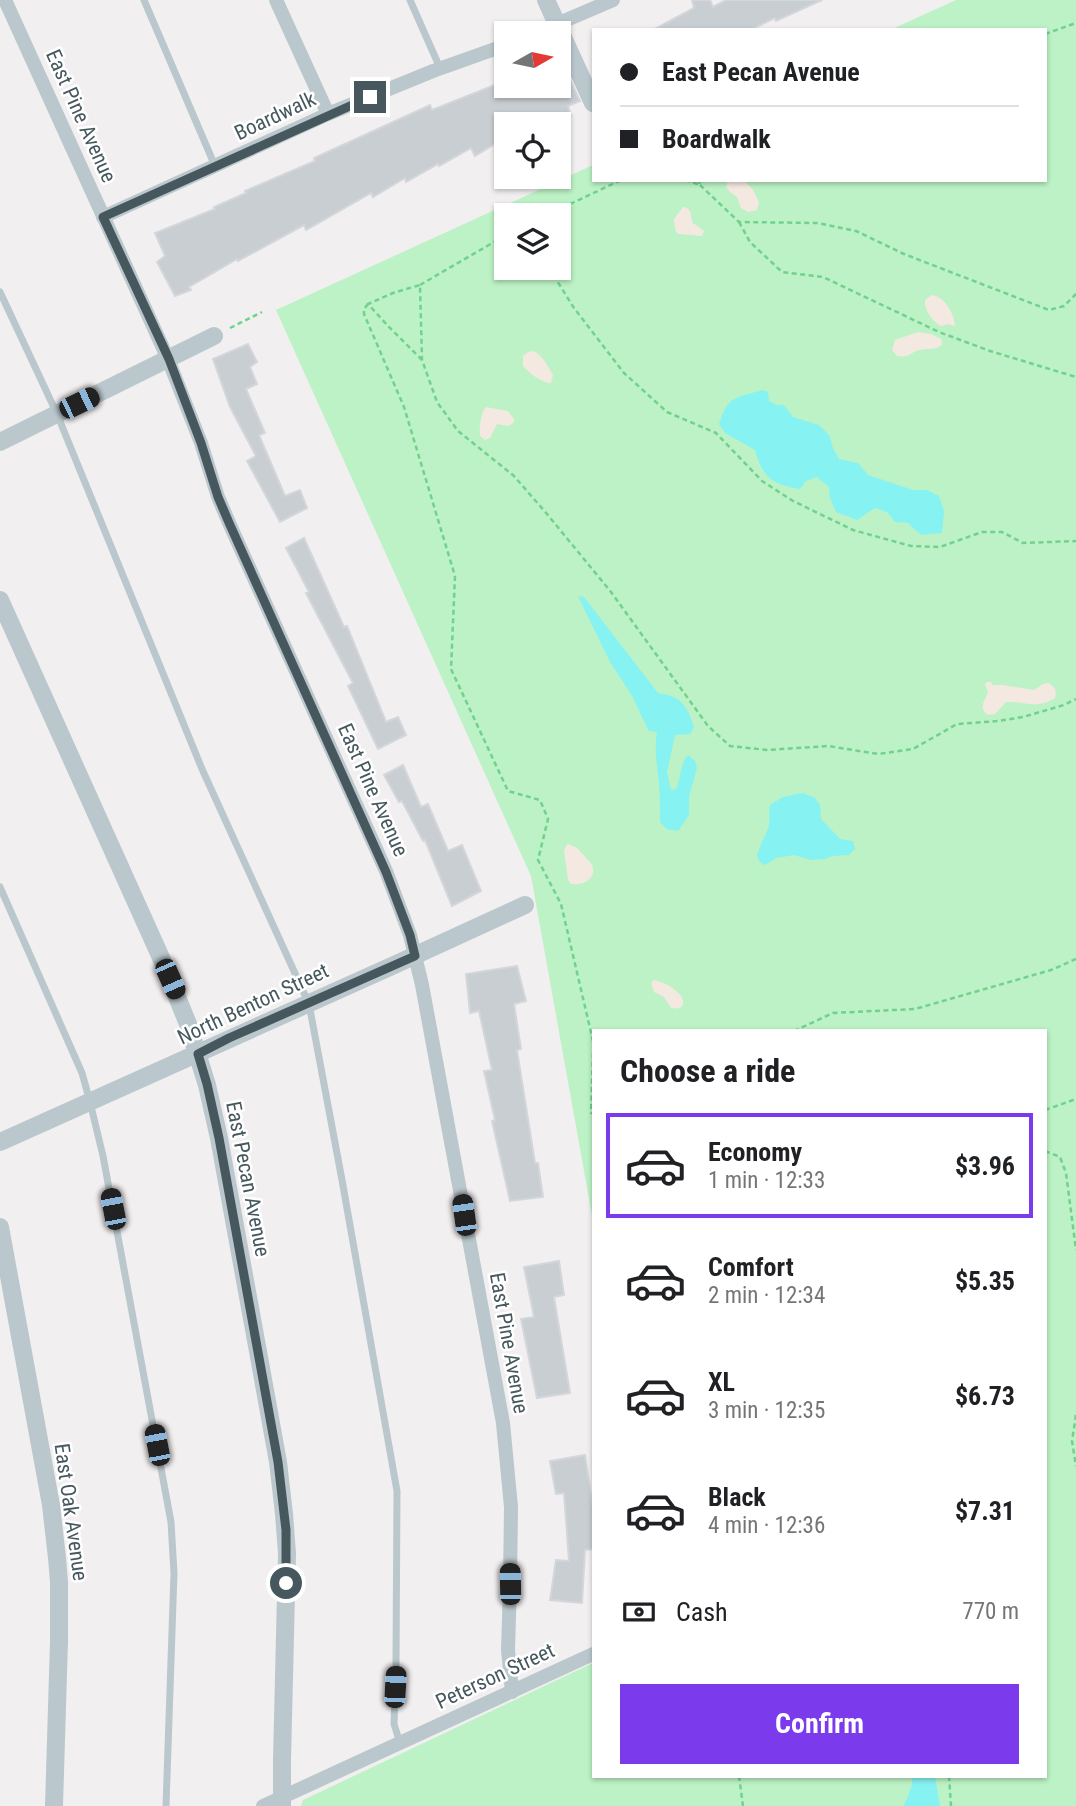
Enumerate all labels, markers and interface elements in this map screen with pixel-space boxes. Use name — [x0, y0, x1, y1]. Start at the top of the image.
north arrow — [494, 21, 570, 98]
map controls — [494, 21, 571, 280]
street label: East Pine Avenue — [41, 46, 121, 186]
text: East Pecan Avenue — [662, 57, 860, 87]
route end — [354, 81, 386, 113]
street label: Boardwalk — [231, 87, 320, 145]
button: locate — [494, 112, 571, 189]
text: Boardwalk — [662, 124, 771, 154]
button: layers — [494, 203, 571, 280]
car — [56, 384, 103, 422]
street label: East Pine Avenue — [333, 720, 413, 860]
car — [152, 956, 189, 1002]
street label: North Benton Street — [174, 958, 332, 1050]
text: Choose a ride — [620, 1052, 795, 1090]
street label: East Pecan Avenue — [221, 1099, 275, 1259]
icon: car — [624, 1134, 687, 1197]
text: Economy — [708, 1137, 802, 1167]
text: $3.96 — [955, 1151, 1015, 1181]
text: 1 min · 12:33 — [708, 1167, 825, 1194]
car — [99, 1186, 128, 1232]
car — [451, 1193, 478, 1237]
icon: car — [624, 1249, 687, 1312]
text: Comfort — [708, 1252, 794, 1282]
text: $5.35 — [955, 1266, 1015, 1296]
street label: East Pine Avenue — [485, 1271, 533, 1416]
text: 2 min · 12:34 — [708, 1282, 825, 1309]
icon: car — [624, 1364, 687, 1427]
text: XL — [708, 1367, 735, 1397]
text: $6.73 — [955, 1381, 1015, 1411]
text: 3 min · 12:35 — [708, 1397, 825, 1424]
car — [143, 1422, 172, 1468]
street label: East Oak Avenue — [49, 1442, 93, 1582]
icon: car — [624, 1479, 687, 1542]
text: Black — [708, 1482, 766, 1512]
text: $7.31 — [955, 1496, 1015, 1526]
text: 4 min · 12:36 — [708, 1512, 825, 1539]
car — [500, 1563, 521, 1605]
route start — [270, 1567, 302, 1599]
icon: cash — [620, 1593, 658, 1631]
text: Cash — [676, 1597, 728, 1627]
text: 770 m — [962, 1598, 1019, 1625]
street label: Peterson Street — [432, 1638, 558, 1714]
car — [384, 1665, 407, 1709]
button: Confirm — [620, 1684, 1019, 1764]

